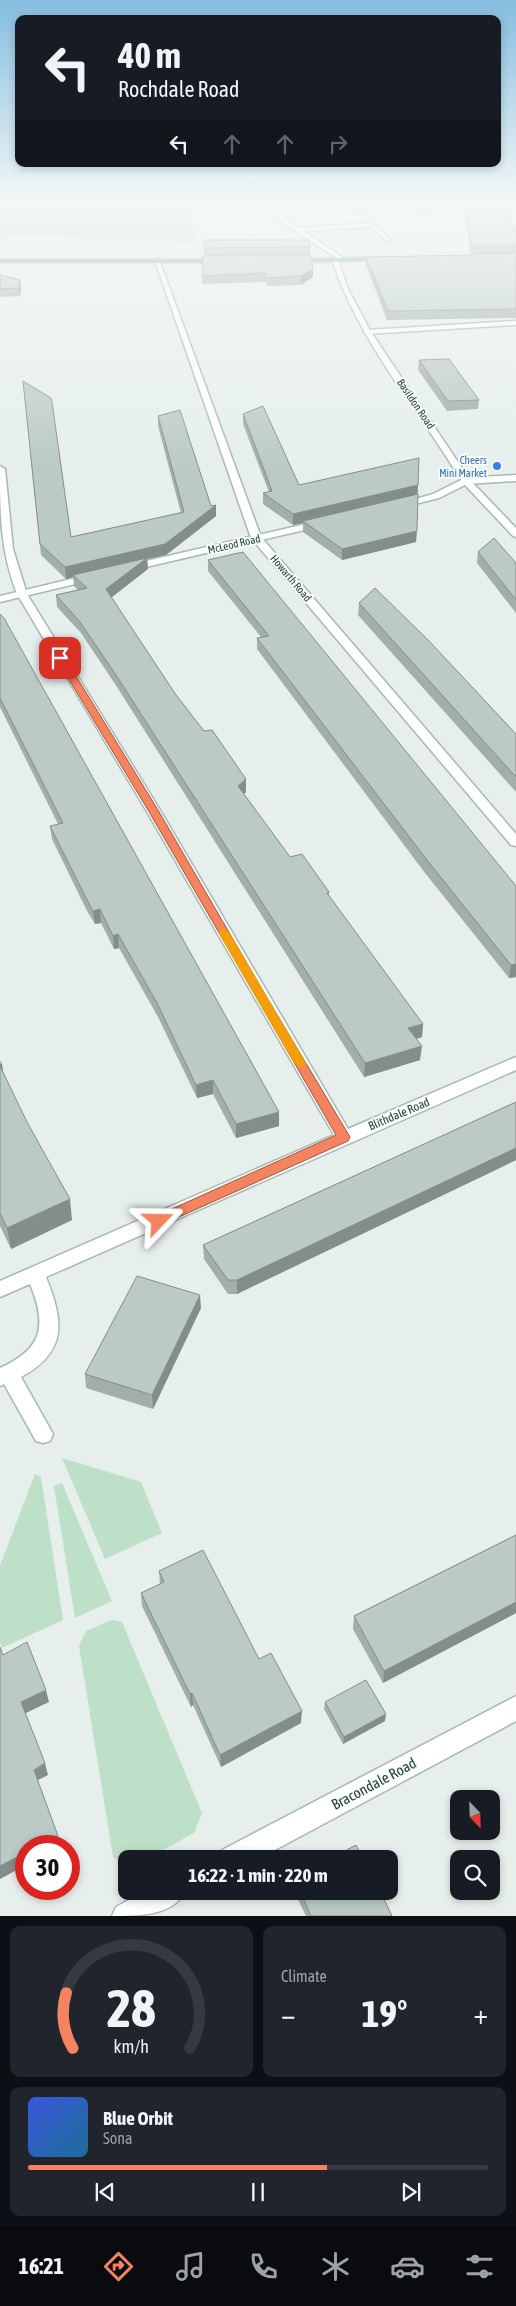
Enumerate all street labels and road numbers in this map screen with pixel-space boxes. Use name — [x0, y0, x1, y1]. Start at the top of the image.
street label: Basildon Road — [395, 377, 437, 431]
street label: McLeod Road — [207, 532, 261, 556]
street label: Howarth Road — [268, 552, 314, 604]
street label: Blithdale Road — [366, 1095, 432, 1133]
street label: Bracondale Road — [328, 1754, 419, 1813]

